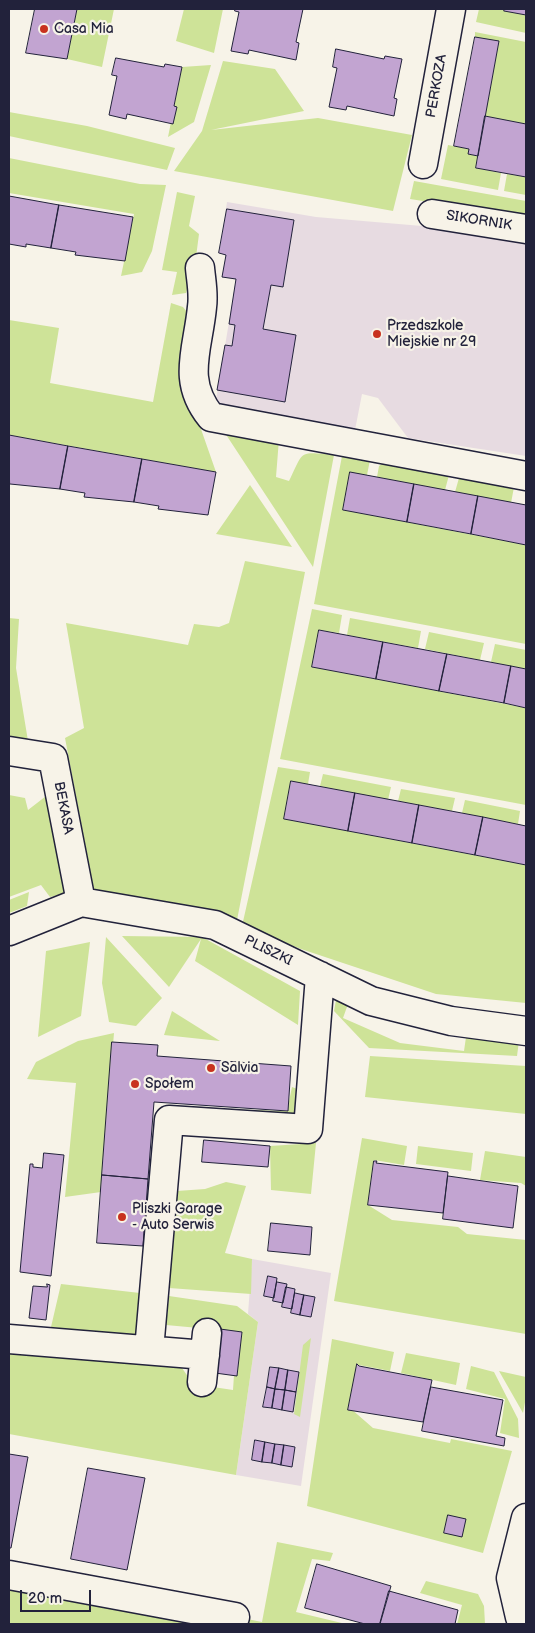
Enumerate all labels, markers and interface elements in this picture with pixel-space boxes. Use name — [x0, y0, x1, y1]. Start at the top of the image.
place label: Casa Mia — [54, 21, 114, 37]
marker: Casa Mia — [38, 23, 50, 35]
street label: PERKOZA — [423, 53, 451, 119]
street label: SIKORNIK — [445, 208, 513, 234]
place label: Przedszkole Miejskie nr 29 — [387, 318, 476, 351]
marker: Przedszkole Miejskie nr 29 — [371, 328, 383, 340]
street label: BEKASA — [50, 780, 76, 836]
street label: PLISZKI — [241, 932, 295, 970]
place label: Salvia — [221, 1060, 258, 1076]
marker: Salvia — [205, 1062, 217, 1074]
place label: Społem — [145, 1076, 194, 1092]
marker: Społem — [129, 1078, 141, 1090]
place label: Pliszki Garage - Auto Serwis — [132, 1201, 222, 1234]
marker: Pliszki Garage - Auto Serwis — [116, 1211, 128, 1223]
scale bar — [22, 1580, 94, 1612]
text: 20 m — [28, 1589, 62, 1608]

